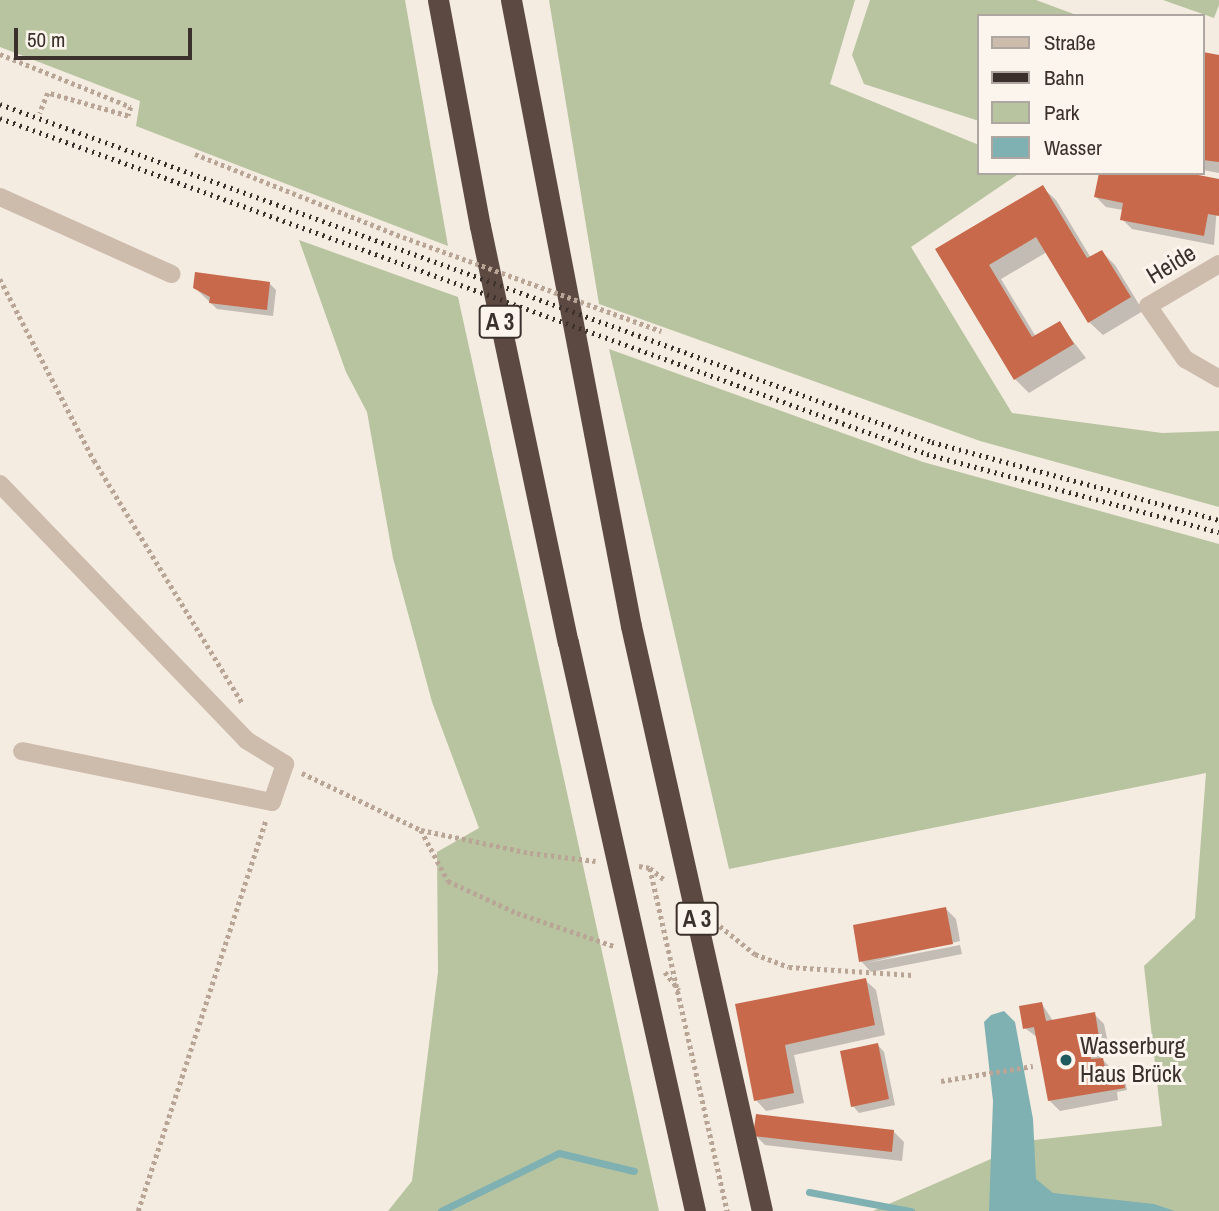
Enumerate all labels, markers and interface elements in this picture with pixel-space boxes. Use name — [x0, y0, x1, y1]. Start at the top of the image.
scale bar — [18, 14, 196, 58]
legend — [978, 14, 1205, 175]
text: 50 m — [27, 25, 65, 54]
text: Straße — [1044, 28, 1096, 57]
text: Bahn — [1044, 63, 1084, 92]
text: Park — [1044, 98, 1079, 127]
text: Wasser — [1044, 133, 1102, 162]
street label: Heide — [1141, 238, 1201, 290]
road number: A 3 — [477, 302, 523, 342]
road number: A 3 — [674, 900, 720, 938]
place label: Wasserburg Haus Brück — [1080, 1032, 1185, 1088]
marker: Wasserburg Haus Brück — [1058, 1052, 1074, 1068]

